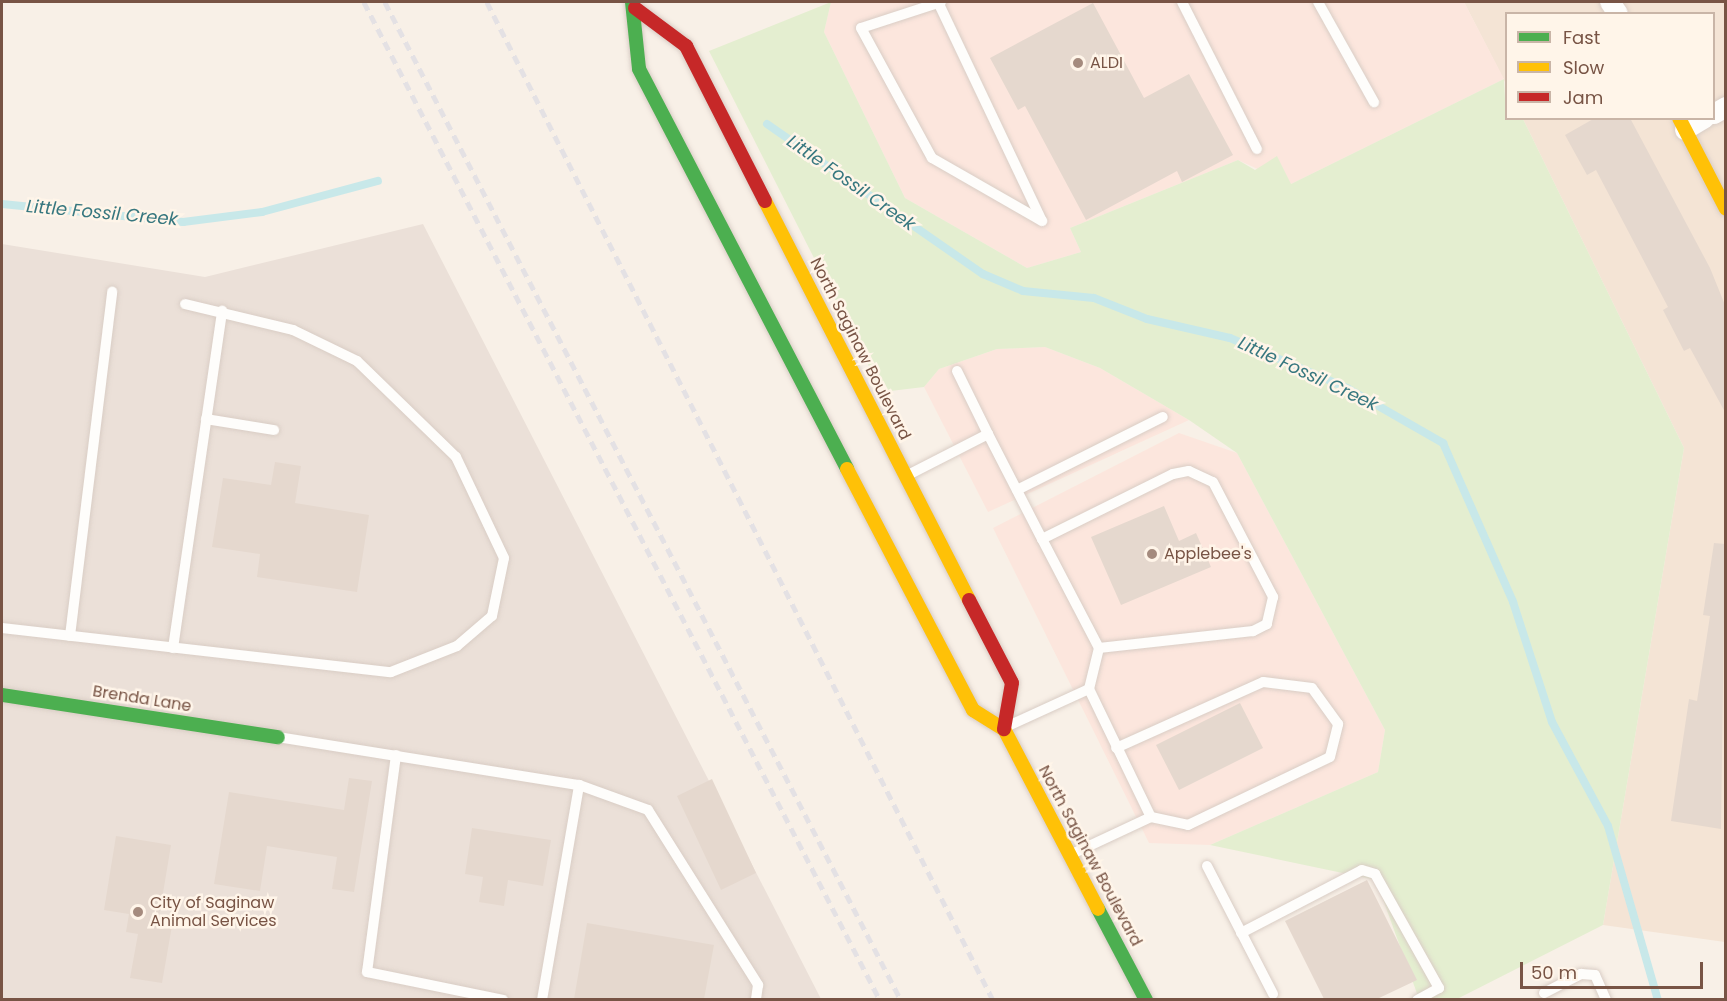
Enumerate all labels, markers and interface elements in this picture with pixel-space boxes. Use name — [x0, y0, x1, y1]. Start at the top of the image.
legend — [1505, 12, 1715, 120]
text: Fast — [1563, 25, 1600, 50]
place label: ALDI — [1090, 53, 1123, 73]
text: Slow — [1563, 55, 1604, 80]
marker: ALDI — [1071, 56, 1085, 70]
text: Jam — [1563, 85, 1603, 110]
water label: Little Fossil Creek — [783, 131, 919, 235]
water label: Little Fossil Creek — [25, 196, 179, 230]
street label: North Saginaw Boulevard — [806, 255, 914, 443]
water label: Little Fossil Creek — [1235, 332, 1381, 416]
place label: Applebee's — [1164, 544, 1252, 564]
marker: Applebee's — [1145, 547, 1159, 561]
street label: Brenda Lane — [91, 682, 193, 716]
street label: North Saginaw Boulevard — [1034, 762, 1146, 950]
place label: City of Saginaw Animal Services — [150, 893, 277, 931]
marker: City of Saginaw Animal Services — [131, 905, 145, 919]
scale bar — [1523, 950, 1706, 988]
text: 50 m — [1531, 960, 1577, 985]

